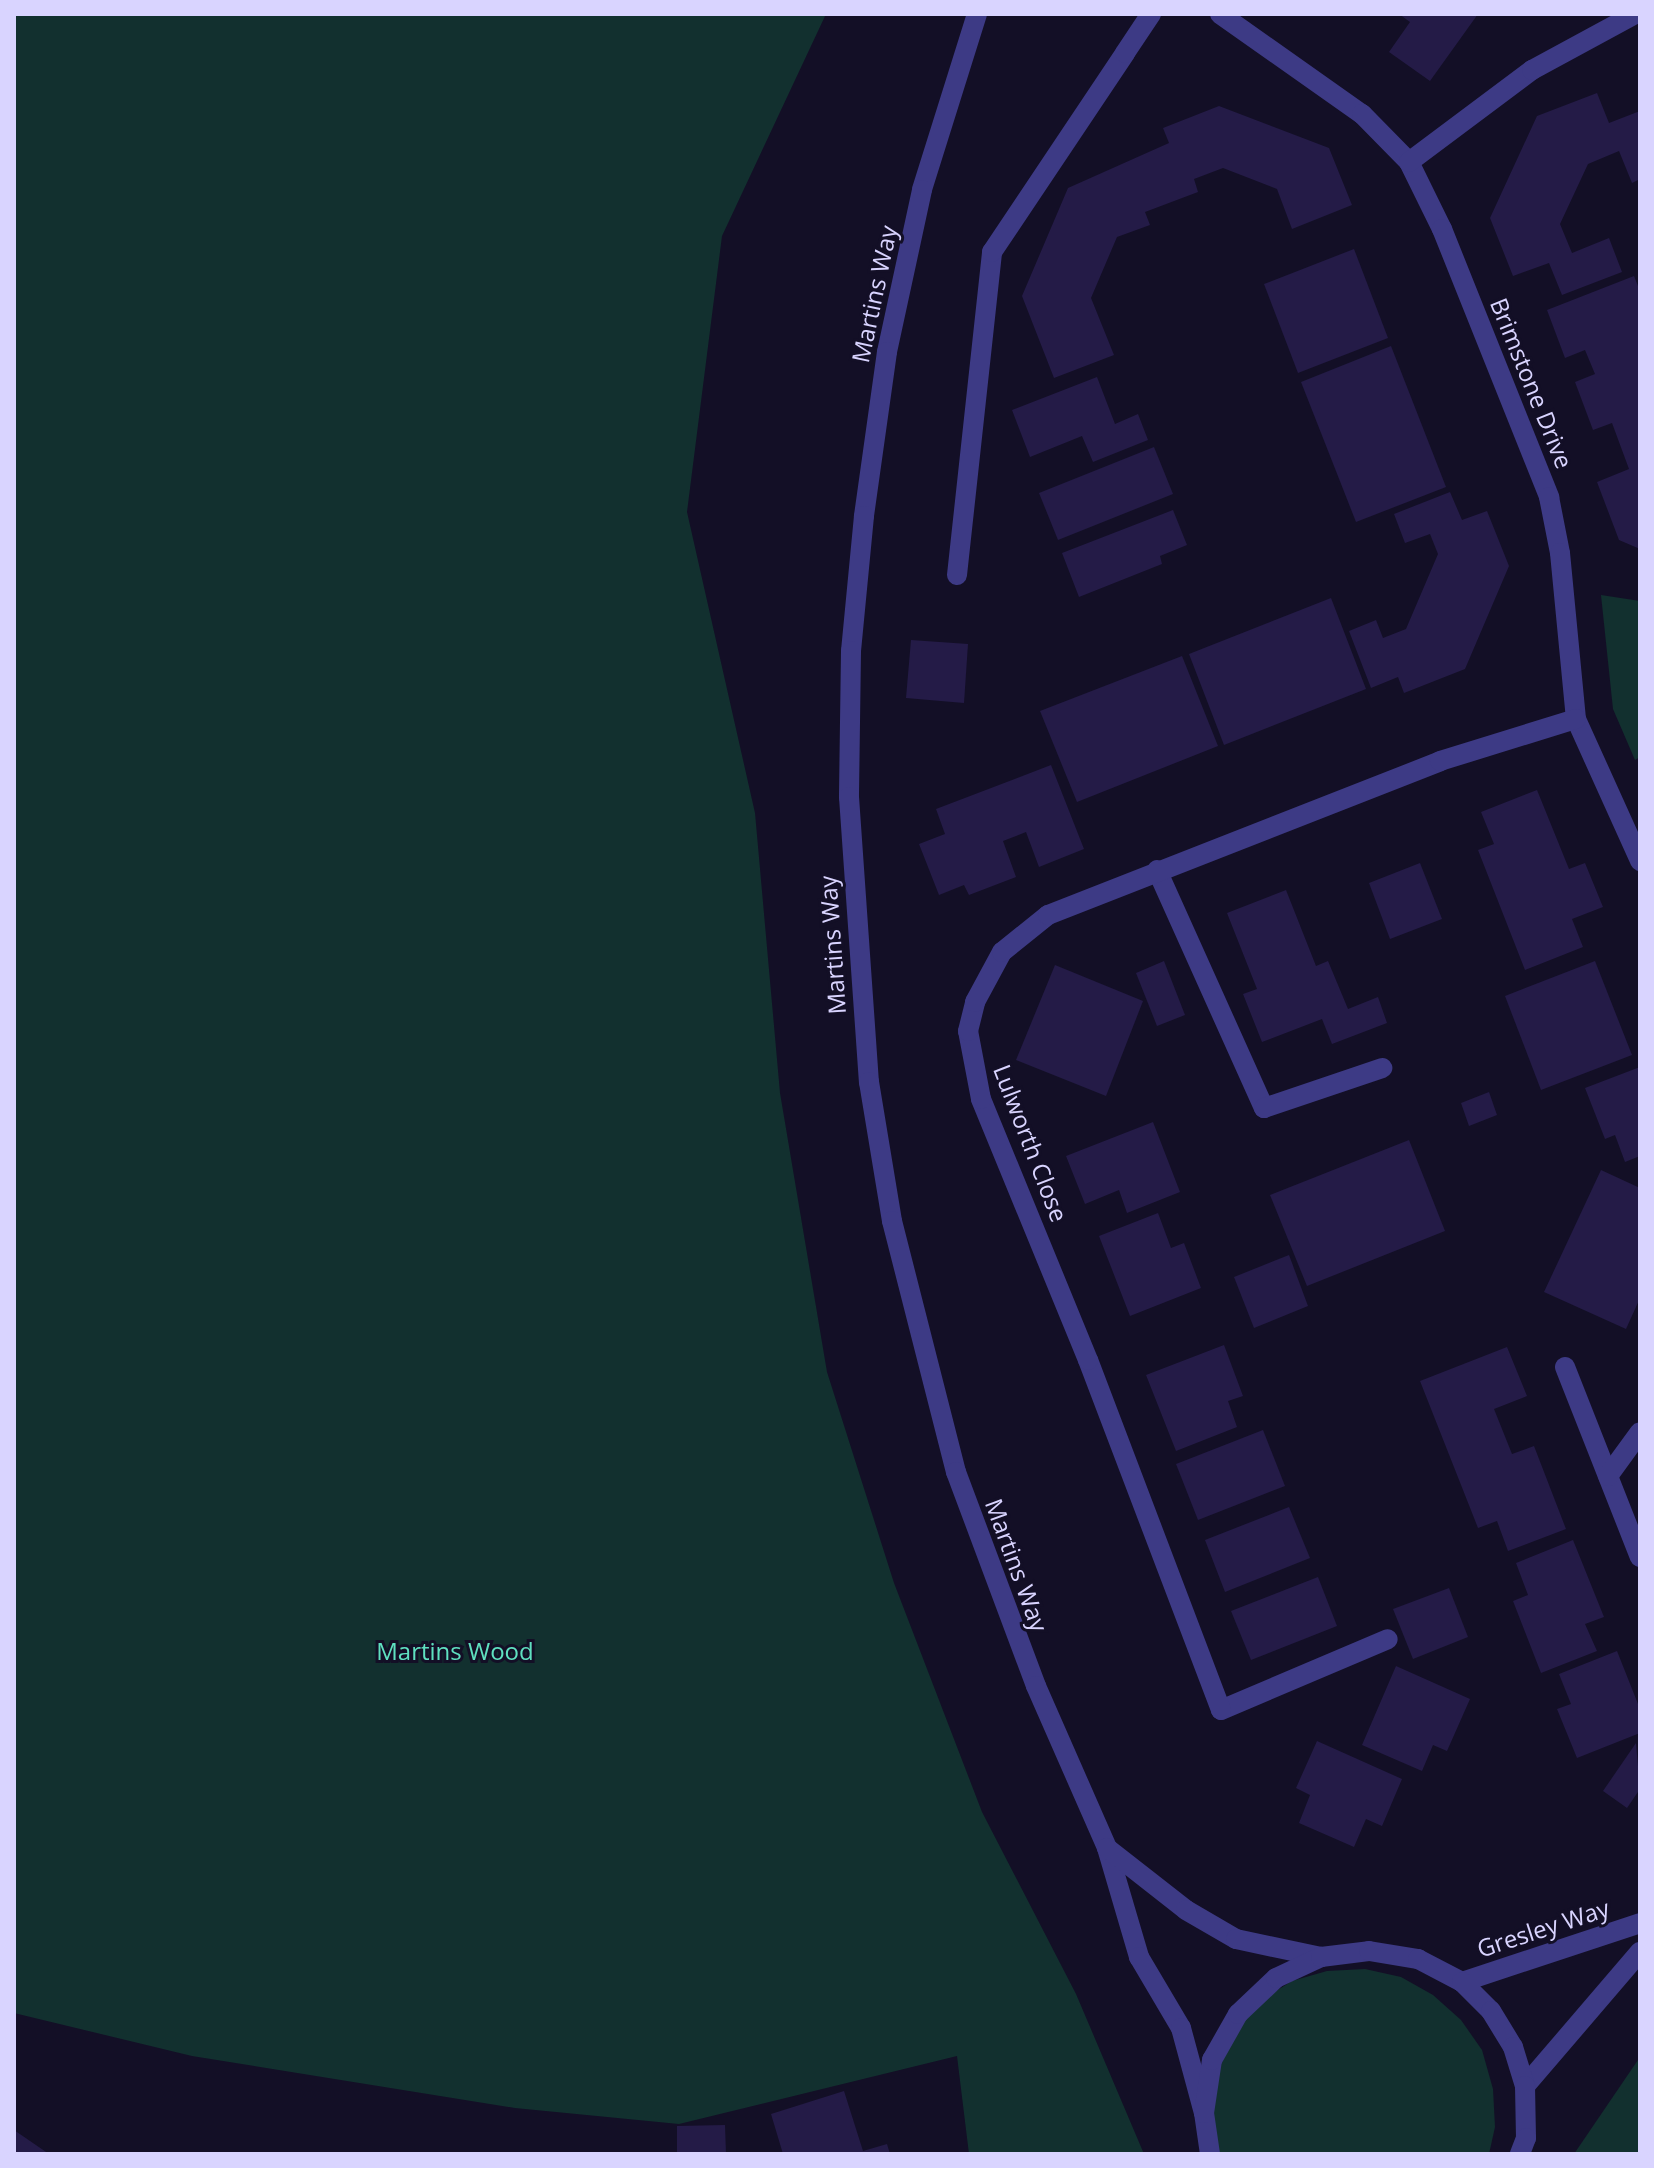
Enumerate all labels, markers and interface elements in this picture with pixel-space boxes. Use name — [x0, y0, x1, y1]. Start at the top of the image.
street label: Martins Way — [845, 223, 903, 365]
street label: Brimstone Drive — [1485, 294, 1579, 472]
street label: Martins Way — [813, 875, 851, 1015]
street label: Lulworth Close — [988, 1060, 1074, 1226]
street label: Martins Way — [980, 1495, 1054, 1635]
park label: Martins Wood — [376, 1637, 534, 1665]
street label: Gresley Way — [1473, 1893, 1613, 1963]

